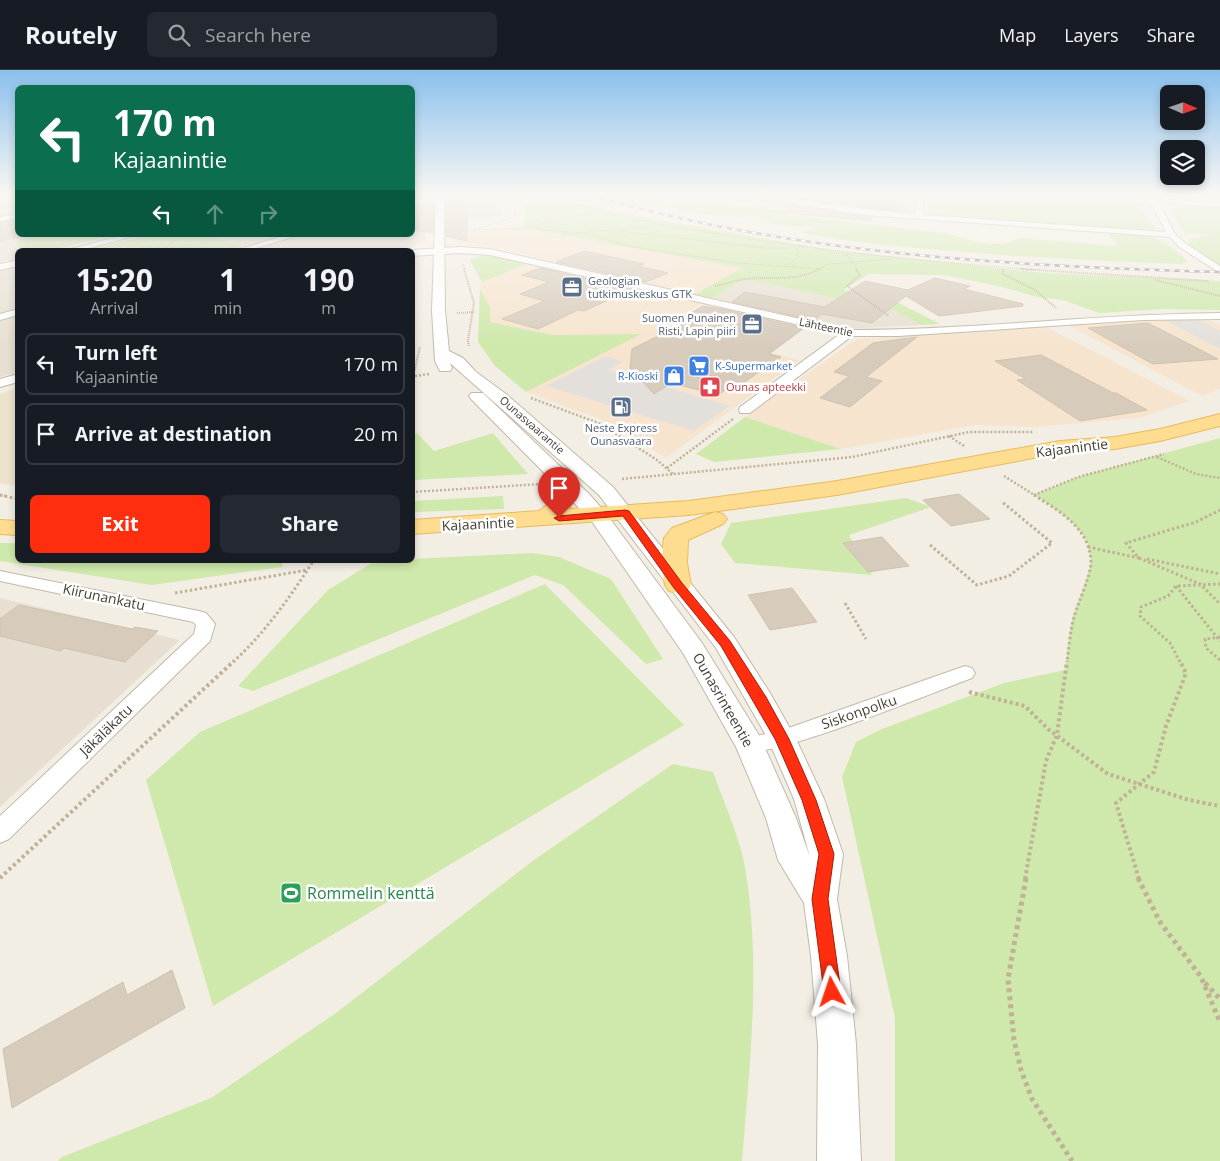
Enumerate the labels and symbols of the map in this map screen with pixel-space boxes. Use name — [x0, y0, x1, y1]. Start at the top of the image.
north arrow — [1160, 85, 1205, 130]
place label: Geologian tutkimuskeskus GTK — [588, 273, 692, 301]
office icon: Geologian tutkimuskeskus GTK — [560, 275, 584, 299]
place label: Suomen Punainen Risti, Lapin piiri — [642, 310, 736, 338]
office icon: Suomen Punainen Risti, Lapin piiri — [740, 312, 764, 336]
street label: Lähteentie — [798, 314, 854, 340]
supermarket icon: K-Supermarket — [687, 354, 711, 378]
place label: K-Supermarket — [715, 358, 792, 373]
shop icon: R-Kioski — [662, 364, 686, 388]
place label: R-Kioski — [618, 368, 658, 383]
pharmacy icon: Ounas apteekki — [698, 375, 722, 399]
place label: Ounas apteekki — [726, 379, 806, 394]
street label: Ounasvaarantie — [497, 392, 568, 457]
fuel station icon: Neste Express Ounasvaara — [609, 395, 633, 419]
place label: Neste Express Ounasvaara — [585, 420, 657, 448]
street label: Kajaanintie — [1035, 434, 1109, 461]
pin — [538, 467, 580, 518]
street label: Kajaanintie — [441, 512, 515, 535]
street label: Kiirunankatu — [61, 579, 147, 614]
street label: Ounasrinteentie — [689, 649, 758, 751]
street label: Siskonpolku — [819, 690, 899, 733]
street label: Jäkäläkatu — [74, 700, 136, 761]
sports icon: Rommelin kenttä — [279, 881, 303, 905]
place label: Rommelin kenttä — [307, 882, 435, 904]
position arrow — [805, 965, 857, 1017]

